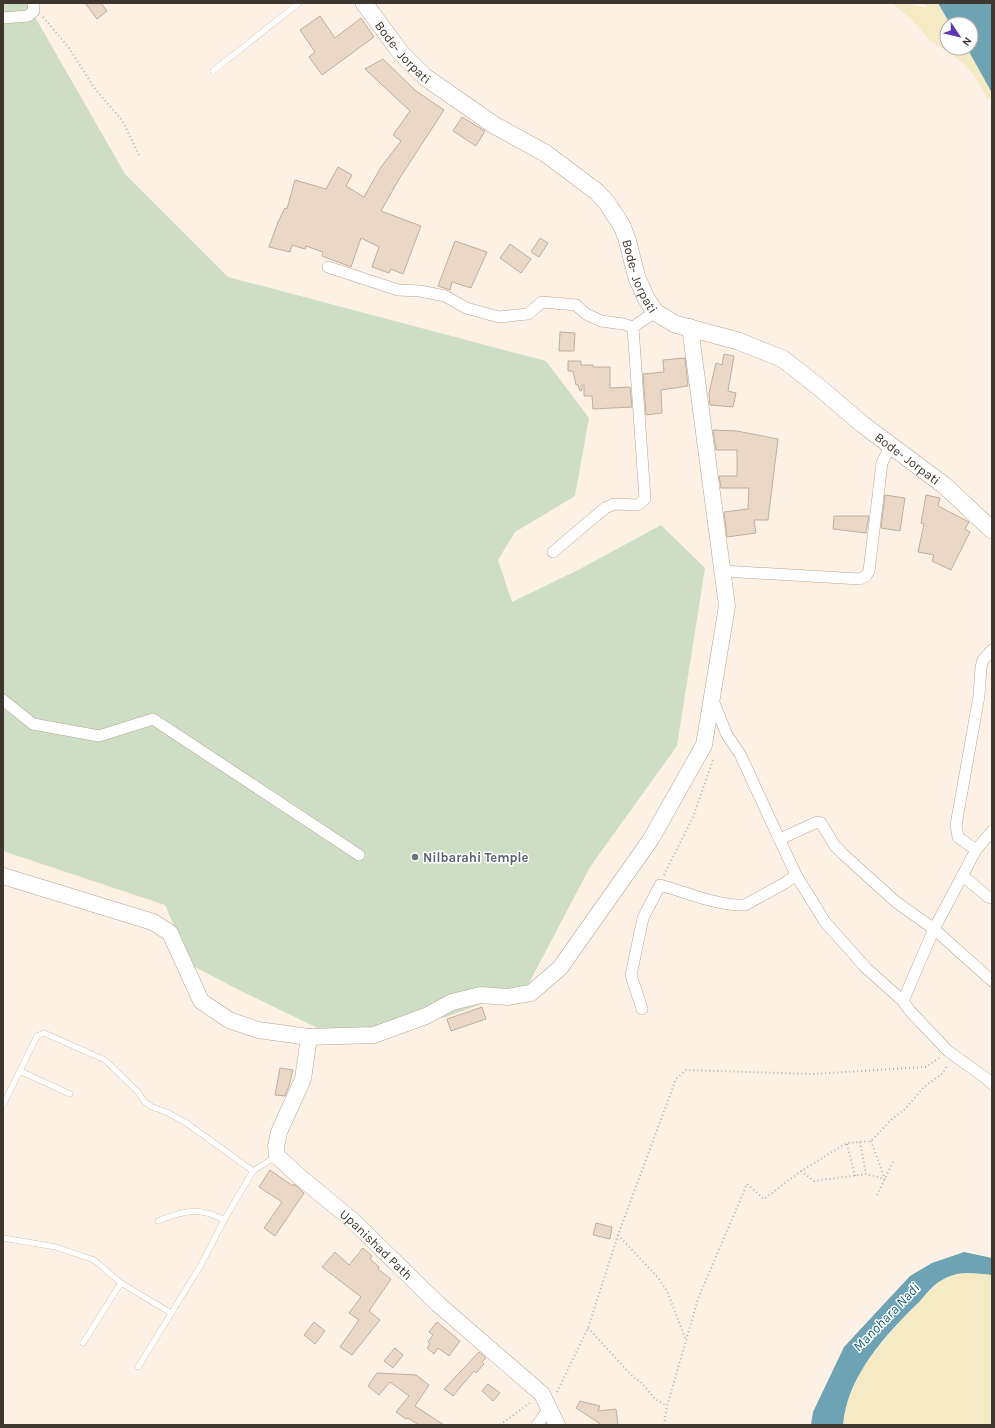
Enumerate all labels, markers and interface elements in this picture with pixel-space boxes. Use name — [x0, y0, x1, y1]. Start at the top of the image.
north arrow — [939, 16, 979, 56]
street label: Bode- Jorpati — [372, 18, 434, 87]
text: N — [959, 34, 974, 48]
street label: Bode- Jorpati — [619, 238, 661, 316]
street label: Bode- Jorpati — [872, 429, 943, 488]
place label: Nilbarahi Temple — [423, 850, 528, 865]
marker: Nilbarahi Temple — [410, 852, 420, 862]
street label: Upanishad Path — [337, 1206, 415, 1283]
water label: Manohara Nadi — [849, 1279, 923, 1355]

